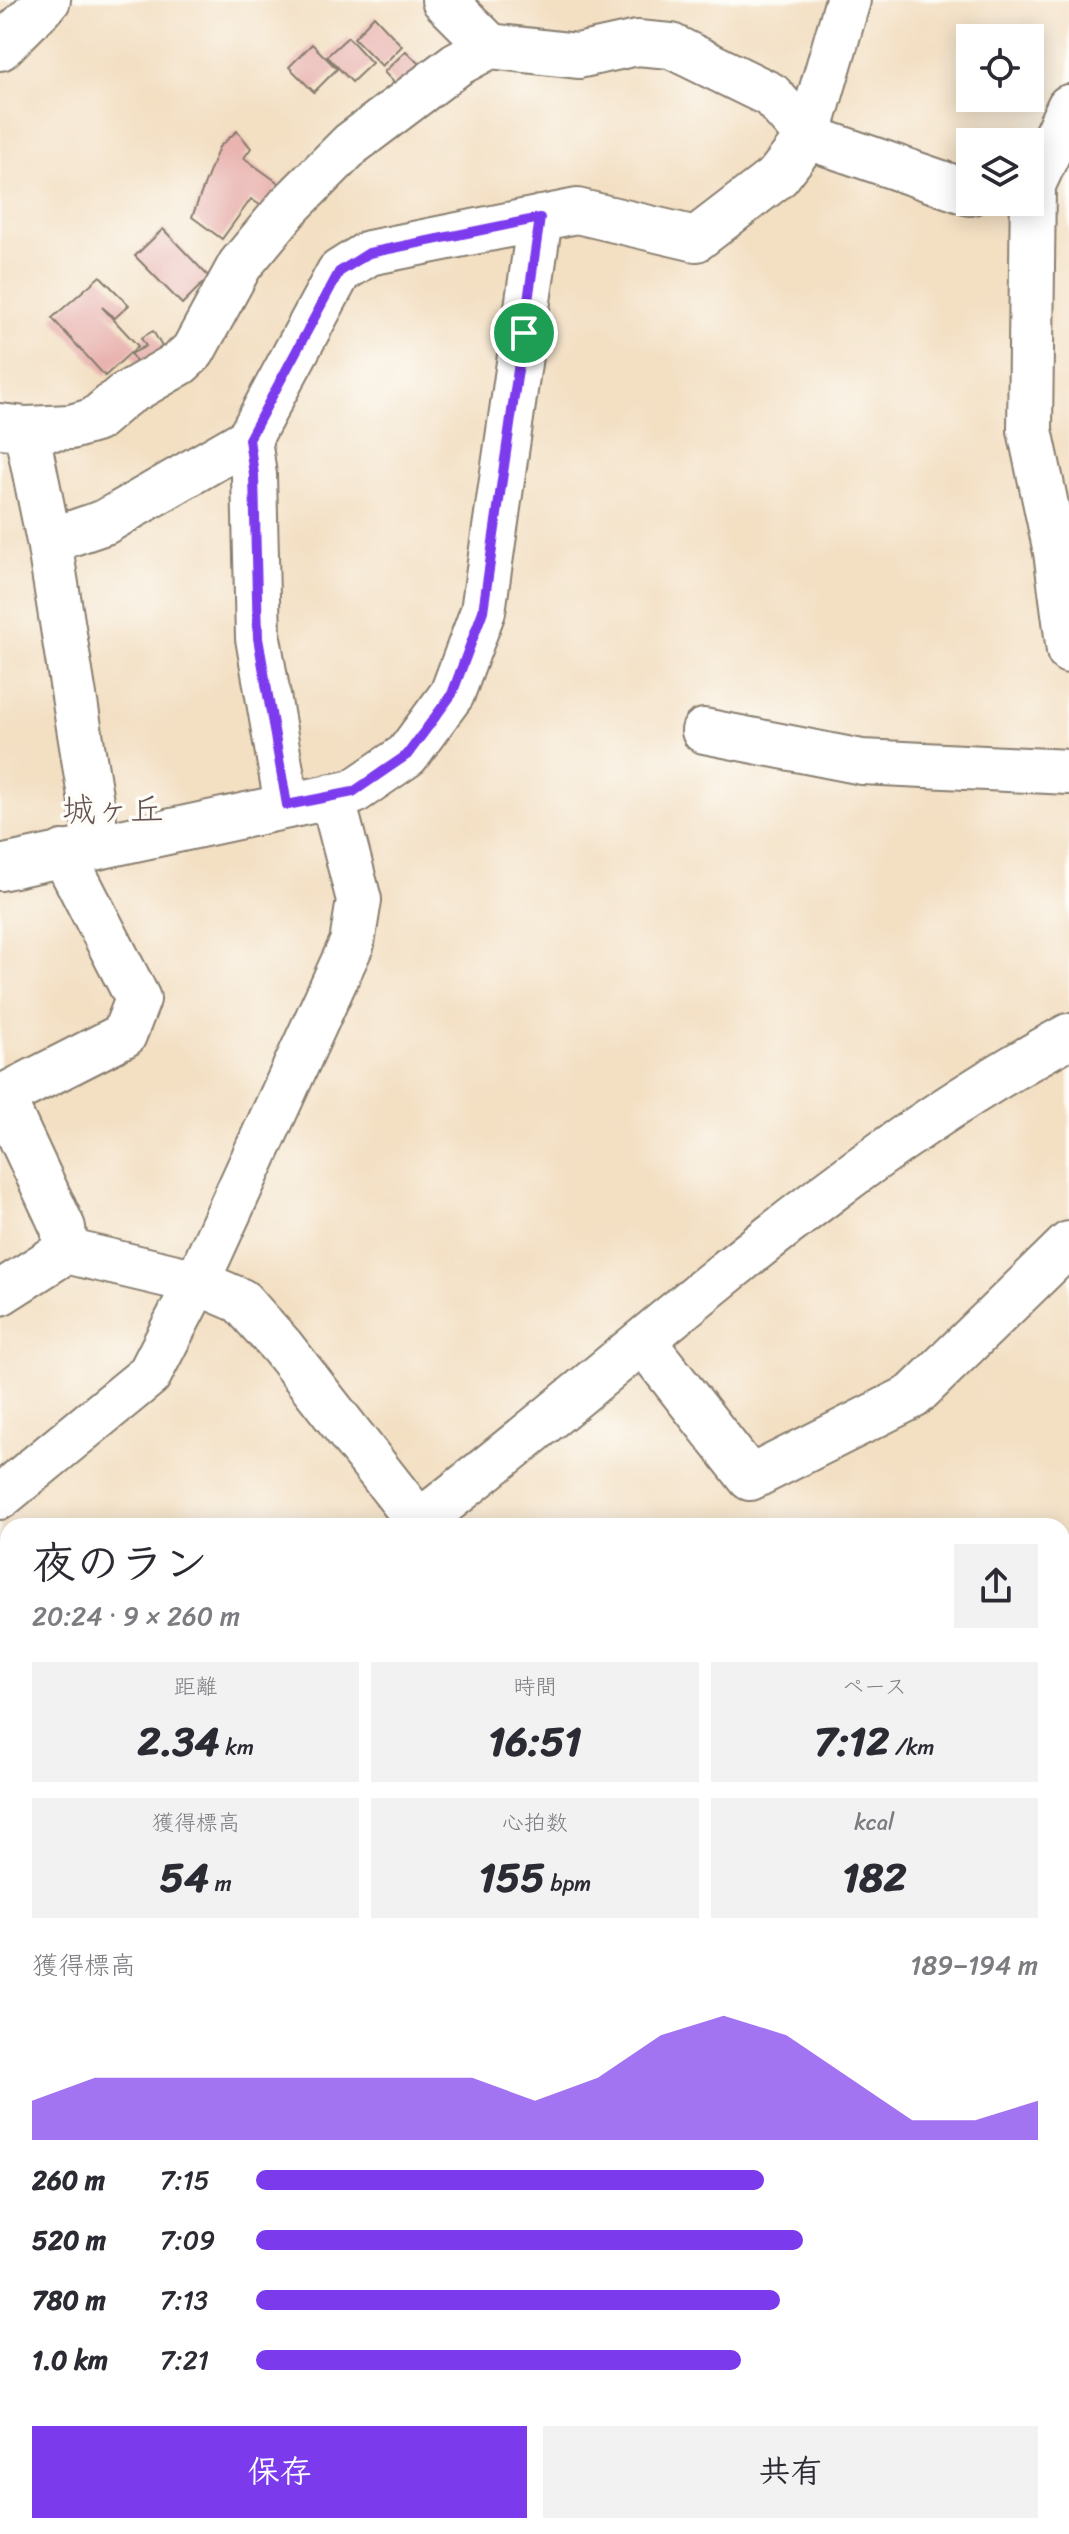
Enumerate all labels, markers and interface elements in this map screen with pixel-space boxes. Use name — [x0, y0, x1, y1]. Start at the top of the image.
map controls — [956, 24, 1044, 216]
button: locate — [956, 24, 1044, 112]
button: layers — [956, 128, 1044, 216]
pin — [490, 299, 558, 367]
icon: arrive — [502, 311, 546, 355]
district label: 城ヶ丘 — [62, 780, 164, 840]
text: 夜のラン — [32, 1524, 208, 1602]
button: share — [954, 1544, 1038, 1628]
text: 20:24 · 9 × 260 m — [32, 1593, 240, 1639]
text: 距離 — [174, 1667, 218, 1706]
text: 時間 — [513, 1667, 557, 1706]
text: ペース — [842, 1667, 907, 1706]
text: 2.34 — [137, 1706, 220, 1777]
text: 16:51 — [488, 1706, 582, 1777]
text: 7:12 — [814, 1706, 889, 1777]
text: km — [220, 1728, 254, 1767]
text: /km — [889, 1728, 935, 1767]
text: 獲得標高 — [152, 1803, 240, 1842]
text: 心拍数 — [502, 1803, 568, 1842]
text: kcal — [854, 1803, 894, 1842]
text: 54 — [160, 1842, 209, 1913]
text: 155 — [479, 1842, 545, 1913]
text: 182 — [842, 1842, 907, 1913]
text: m — [209, 1864, 232, 1903]
text: bpm — [545, 1864, 591, 1903]
text: 獲得標高 — [32, 1942, 136, 1988]
text: 189–194 m — [910, 1942, 1038, 1988]
text: 260 m — [32, 2157, 105, 2203]
text: 7:15 — [160, 2157, 210, 2203]
text: 520 m — [32, 2217, 106, 2263]
text: 7:09 — [160, 2217, 215, 2263]
text: 780 m — [32, 2277, 106, 2323]
text: 7:13 — [160, 2277, 208, 2323]
text: 1.0 km — [32, 2337, 108, 2383]
text: 7:21 — [160, 2337, 209, 2383]
button: 保存 — [32, 2426, 527, 2518]
button: 共有 — [543, 2426, 1038, 2518]

